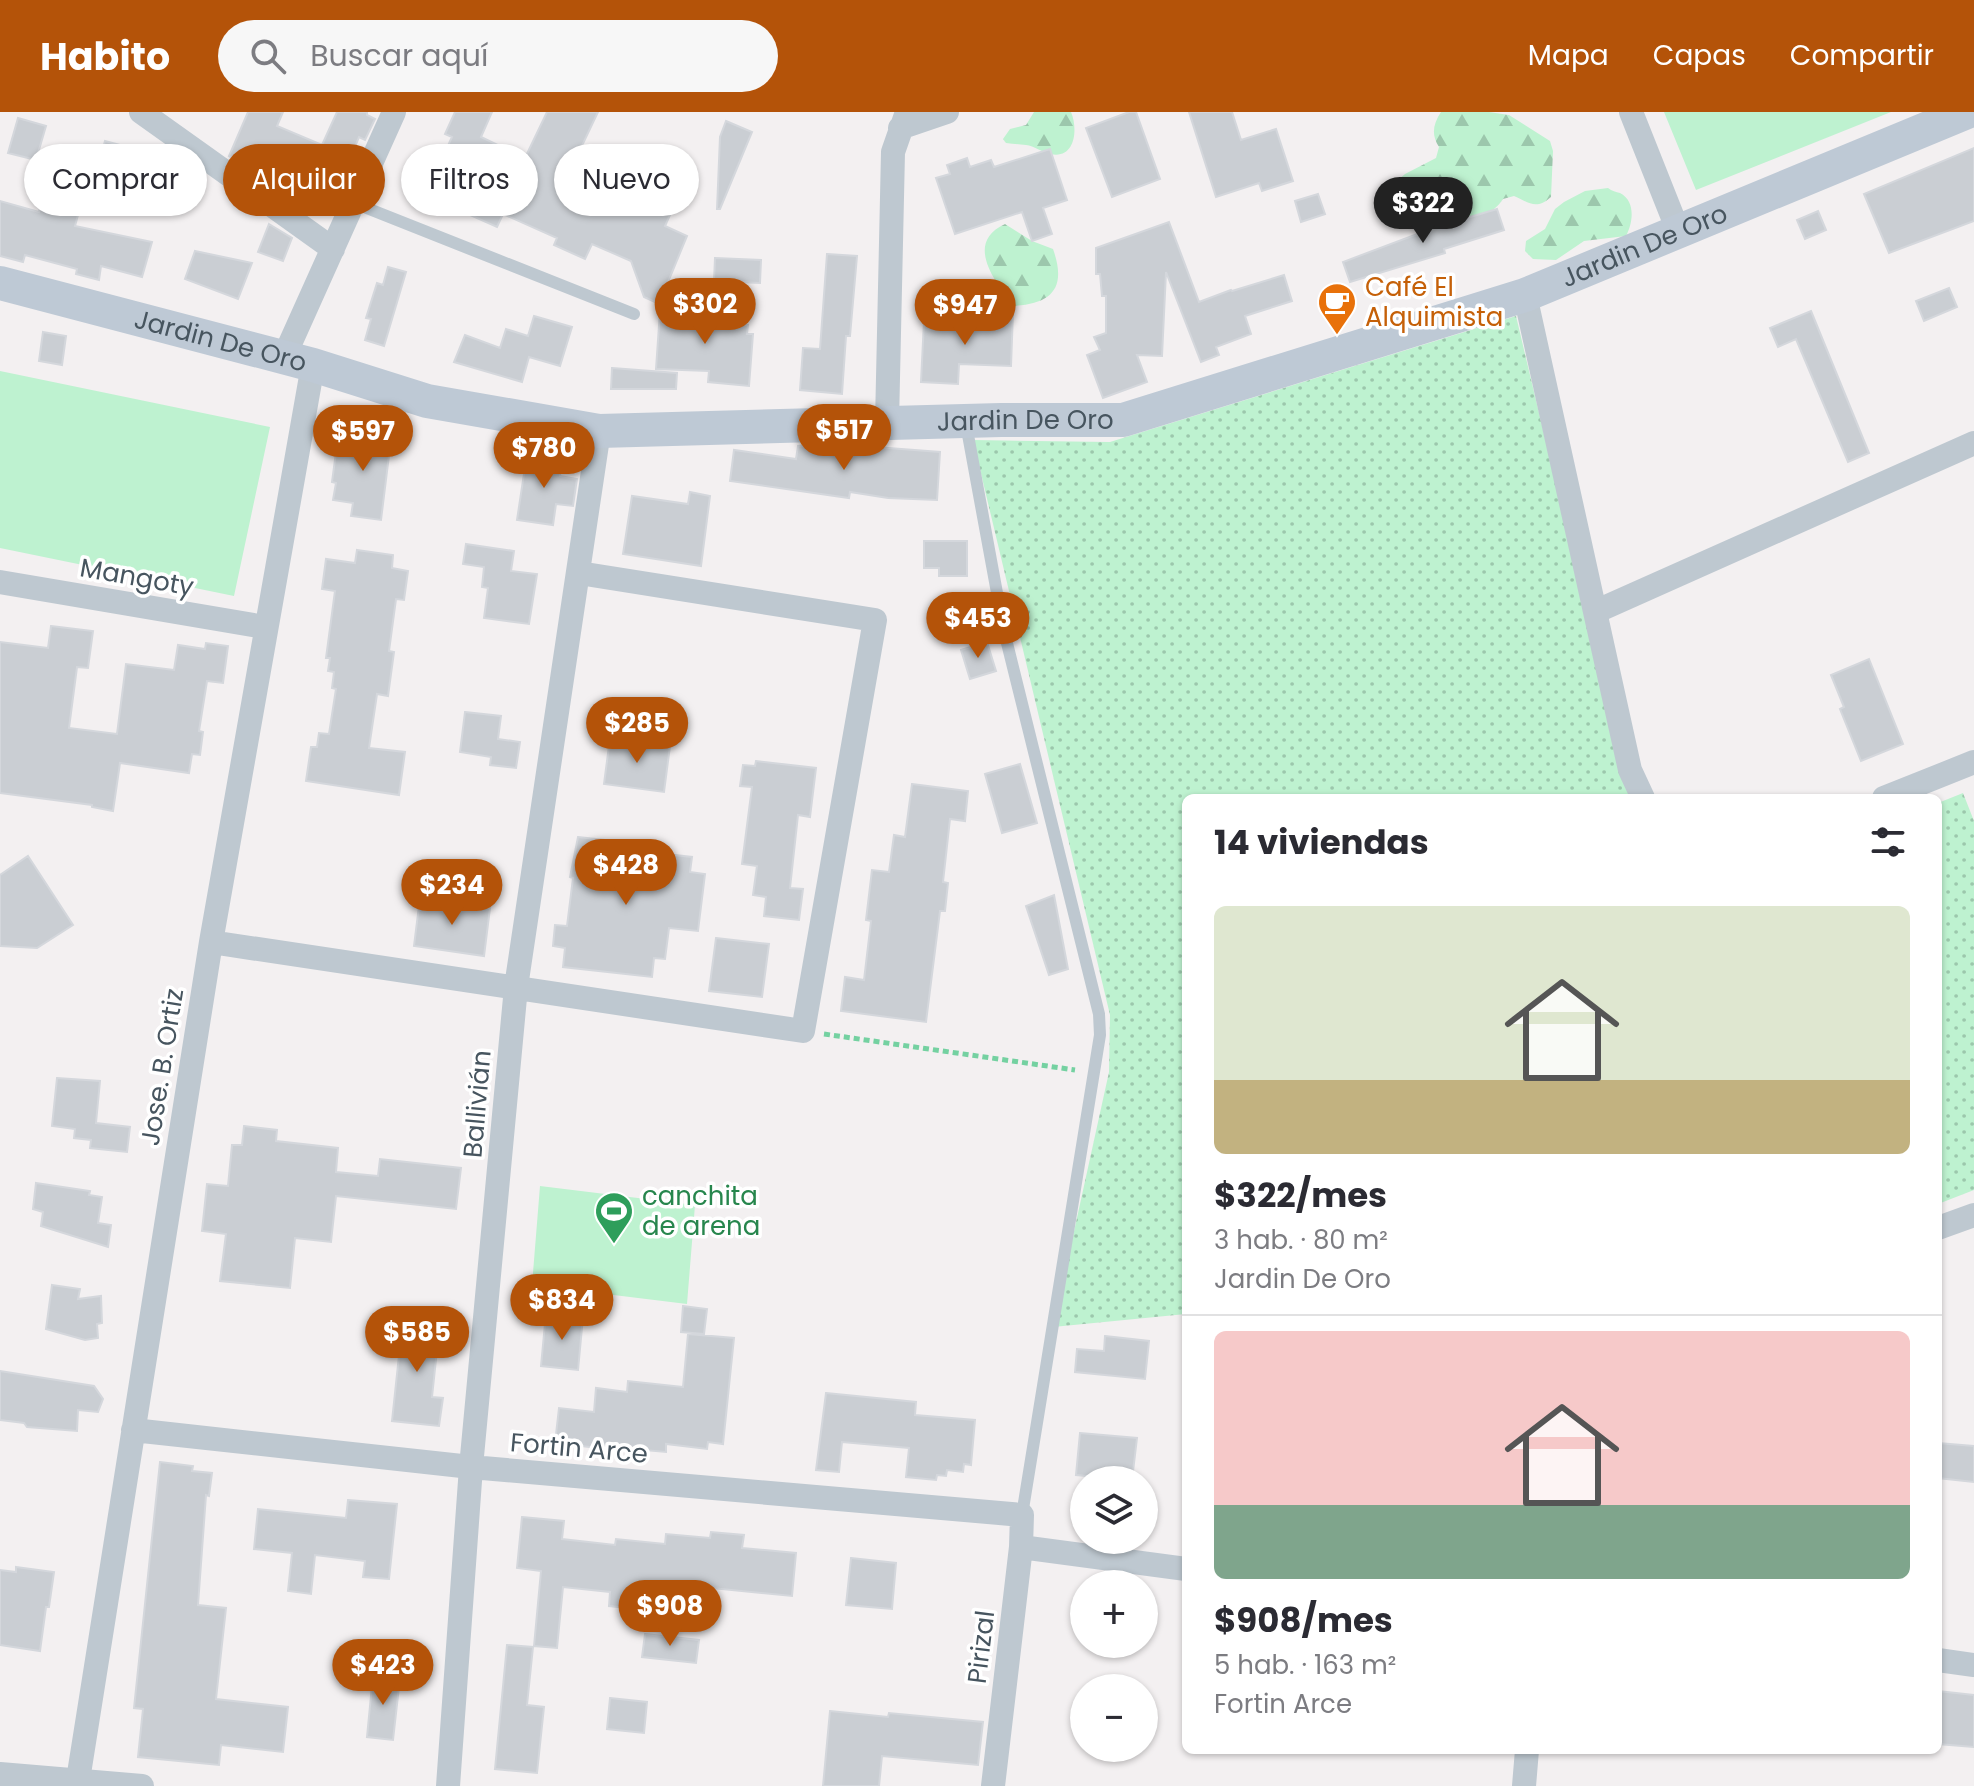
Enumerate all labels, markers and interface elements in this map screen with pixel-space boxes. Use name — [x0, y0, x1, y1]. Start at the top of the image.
search box — [218, 20, 778, 92]
text: Habito — [40, 30, 170, 83]
icon: search — [246, 34, 290, 78]
text: Buscar aquí — [310, 34, 488, 77]
text: Mapa — [1528, 36, 1609, 75]
text: Capas — [1653, 36, 1746, 75]
text: Compartir — [1790, 36, 1934, 75]
chip: Comprar — [24, 144, 207, 216]
chip: Alquilar — [223, 144, 385, 216]
chip: Filtros — [401, 144, 538, 216]
chip: Nuevo — [554, 144, 699, 216]
pin: $322 — [1376, 177, 1470, 245]
text: $322 — [1392, 185, 1454, 221]
street label: Jardin De Oro — [1556, 195, 1733, 296]
place label: Café El Alquimista — [1365, 269, 1503, 335]
pin: $302 — [658, 278, 752, 346]
pin: $947 — [918, 279, 1012, 347]
cafe icon: Café El Alquimista — [1316, 281, 1358, 336]
text: $302 — [673, 286, 737, 322]
text: $947 — [933, 287, 997, 323]
street label: Jardin De Oro — [130, 301, 311, 381]
street label: Jardin De Oro — [936, 402, 1114, 440]
pin: $517 — [797, 404, 891, 472]
pin: $597 — [316, 405, 410, 473]
text: $517 — [815, 412, 873, 448]
text: $597 — [331, 413, 395, 449]
pin: $780 — [497, 422, 591, 490]
text: $780 — [512, 430, 576, 466]
street label: Mangoty — [77, 549, 197, 605]
pin: $453 — [931, 592, 1025, 660]
text: $453 — [944, 600, 1012, 636]
pin: $285 — [590, 697, 684, 765]
text: $285 — [604, 705, 670, 741]
text: 14 viviendas — [1214, 818, 1429, 866]
icon: filters — [1866, 820, 1910, 864]
pin: $428 — [579, 839, 673, 907]
text: $428 — [593, 847, 659, 883]
pin: $234 — [405, 859, 499, 927]
text: $234 — [419, 867, 485, 903]
icon: home — [1490, 958, 1634, 1102]
street label: Jose. B. Ortiz — [132, 986, 192, 1148]
street label: Ballivián — [454, 1049, 500, 1159]
text: $322/mes — [1214, 1171, 1387, 1219]
place label: canchita de arena — [642, 1178, 760, 1244]
sports icon: canchita de arena — [593, 1190, 635, 1245]
text: 3 hab. · 80 m² — [1214, 1222, 1388, 1258]
text: Jardin De Oro — [1214, 1261, 1391, 1297]
pin: $834 — [515, 1274, 609, 1342]
text: $834 — [528, 1282, 596, 1318]
pin: $585 — [370, 1306, 464, 1374]
text: $585 — [383, 1314, 451, 1350]
icon: home — [1490, 1383, 1634, 1527]
street label: Fortin Arce — [509, 1424, 649, 1472]
map controls — [1070, 1466, 1158, 1762]
button: layers — [1070, 1466, 1158, 1554]
button: + — [1070, 1570, 1158, 1658]
pin: $908 — [623, 1580, 717, 1648]
text: $908 — [637, 1588, 703, 1624]
text: $908/mes — [1214, 1596, 1393, 1644]
street label: Pirizal — [959, 1608, 1003, 1686]
pin: $423 — [336, 1639, 430, 1707]
text: $423 — [350, 1647, 416, 1683]
text: 5 hab. · 163 m² — [1214, 1647, 1396, 1683]
button: − — [1070, 1674, 1158, 1762]
text: Fortin Arce — [1214, 1686, 1352, 1722]

